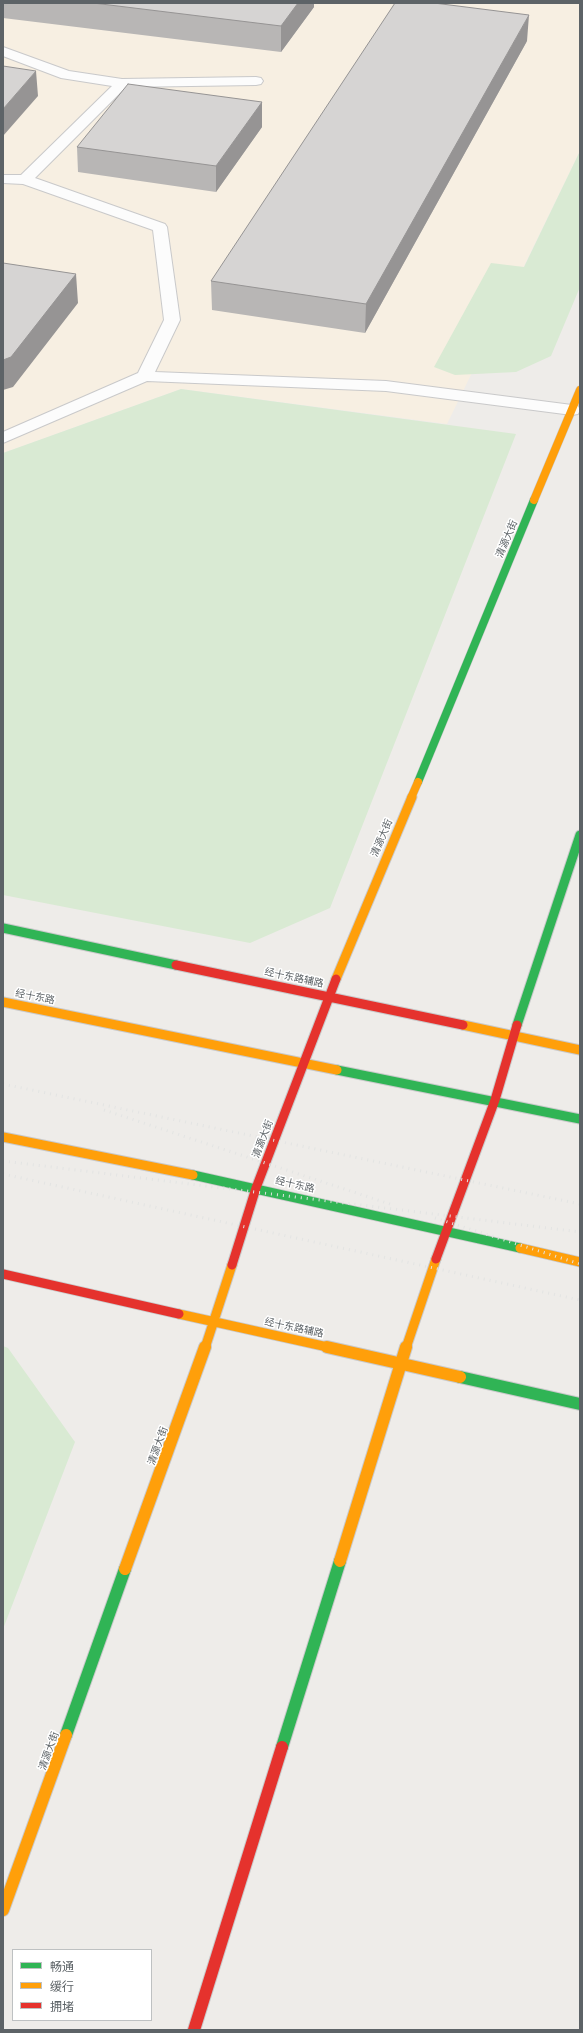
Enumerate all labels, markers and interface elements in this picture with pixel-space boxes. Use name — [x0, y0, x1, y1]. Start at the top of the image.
street label: 清源大街 — [494, 518, 520, 560]
street label: 清源大街 — [369, 817, 395, 859]
street label: 经十东路辅路 — [263, 966, 325, 990]
street label: 经十东路 — [14, 987, 56, 1007]
street label: 清源大街 — [250, 1118, 276, 1160]
street label: 经十东路 — [274, 1175, 316, 1195]
street label: 经十东路辅路 — [263, 1316, 325, 1340]
street label: 清源大街 — [146, 1425, 170, 1467]
street label: 清源大街 — [37, 1730, 61, 1772]
legend — [12, 1949, 152, 2021]
text: 畅通 — [50, 1960, 74, 1974]
text: 缓行 — [50, 1980, 74, 1994]
text: 拥堵 — [50, 2000, 74, 2014]

